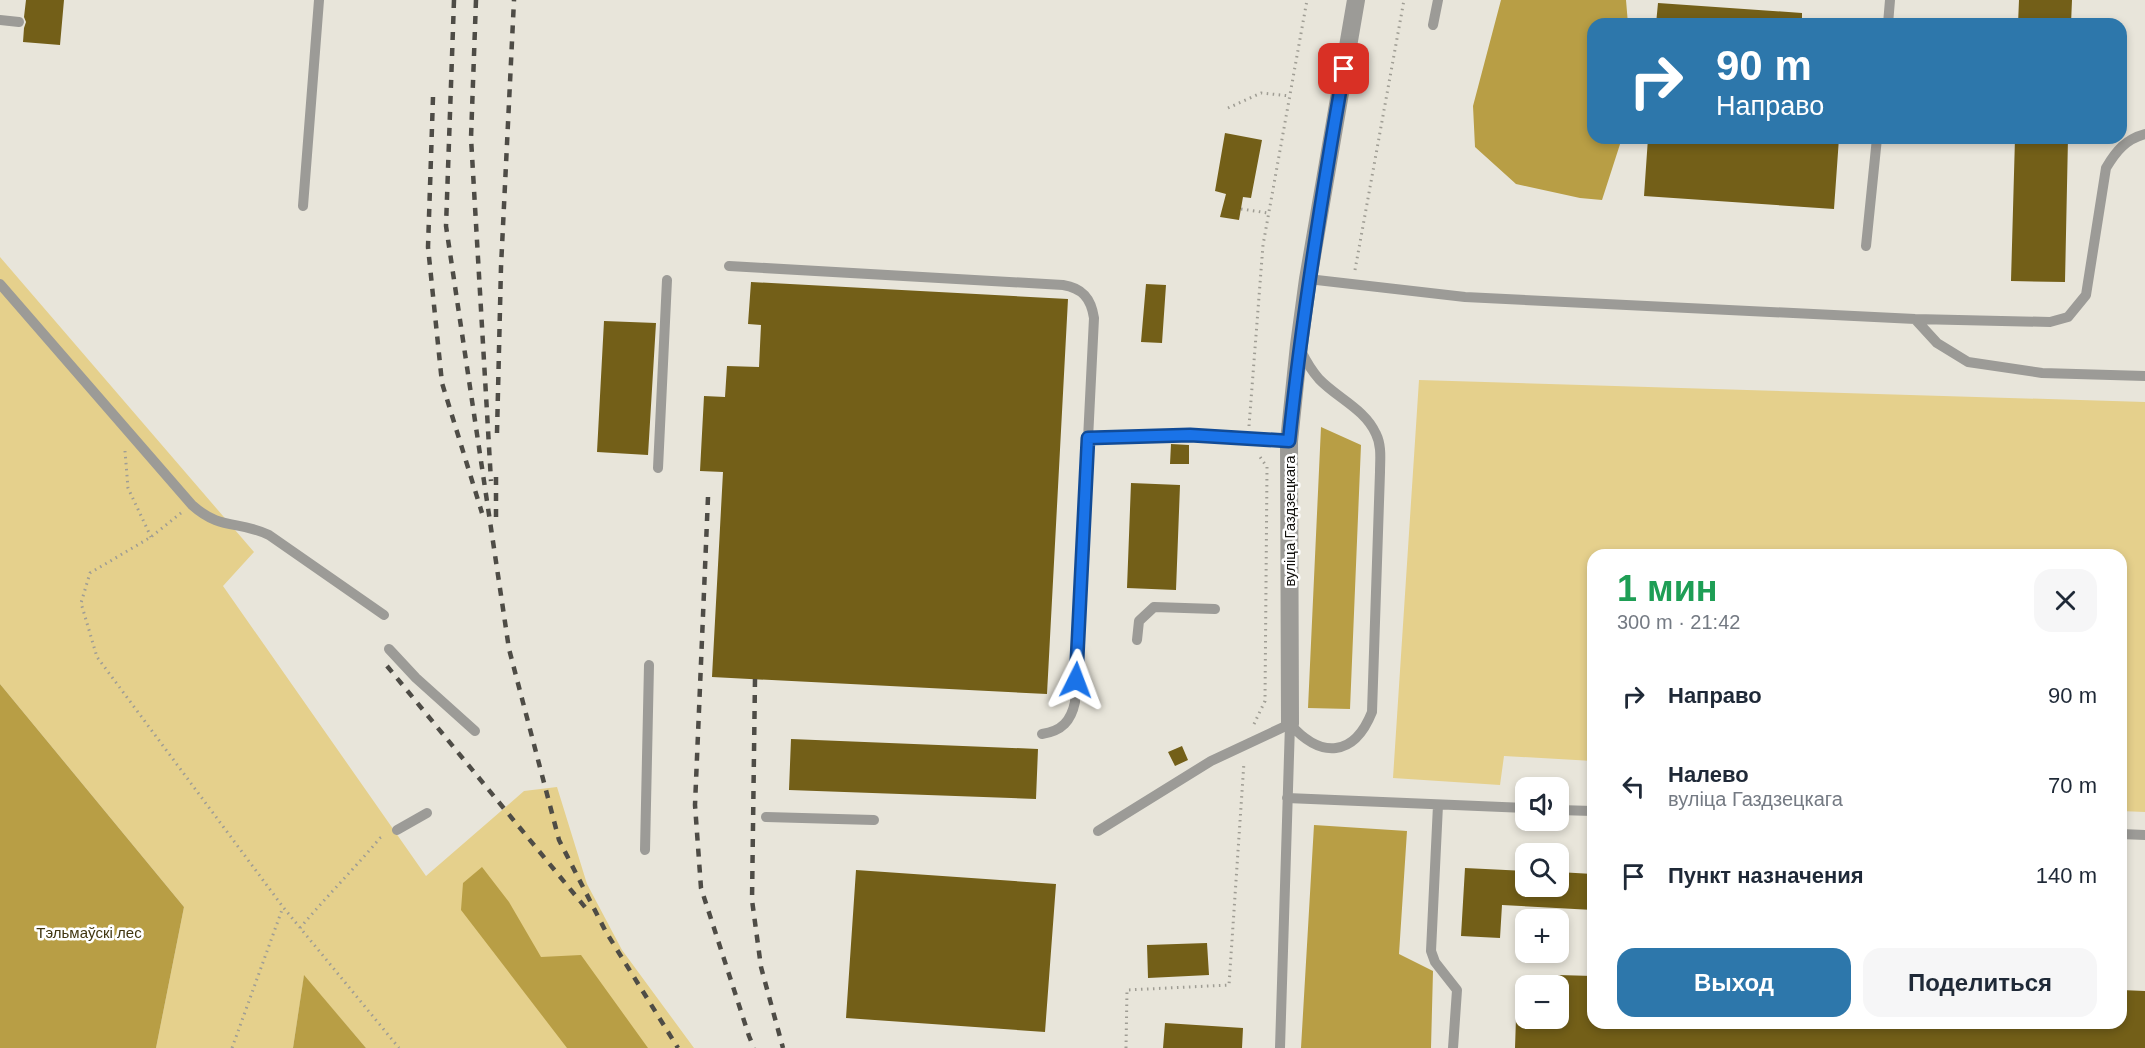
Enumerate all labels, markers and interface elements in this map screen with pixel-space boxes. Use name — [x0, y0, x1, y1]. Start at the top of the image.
icon: right — [1617, 42, 1695, 120]
text: 90 m — [1716, 42, 1812, 89]
pin — [1318, 43, 1369, 94]
icon: arrive — [1327, 52, 1360, 85]
text: Направо — [1716, 91, 1824, 121]
street label: вуліца Газдзецкага — [1281, 455, 1298, 587]
text: 1 мин — [1617, 568, 1718, 609]
button: close — [2034, 569, 2097, 632]
text: 300 m · 21:42 — [1617, 611, 1740, 633]
position arrow — [1044, 648, 1108, 712]
icon: right — [1617, 680, 1650, 713]
text: Направо — [1668, 683, 1762, 708]
text: 90 m — [2048, 683, 2097, 708]
text: Налево — [1668, 762, 1749, 787]
icon: left — [1617, 770, 1650, 803]
text: 70 m — [2048, 773, 2097, 798]
map controls — [1515, 777, 1569, 1029]
button: sound — [1515, 777, 1569, 831]
text: вуліца Газдзецкага — [1668, 788, 1843, 810]
button: search — [1515, 843, 1569, 897]
icon: arrive — [1617, 860, 1650, 893]
text: Пункт назначения — [1668, 863, 1864, 888]
text: 140 m — [2036, 863, 2097, 888]
button: + — [1515, 909, 1569, 963]
park label: Тэльмаўскі лес — [36, 924, 142, 941]
button: Выход — [1617, 948, 1851, 1017]
button: Поделиться — [1863, 948, 2097, 1017]
button: − — [1515, 975, 1569, 1029]

